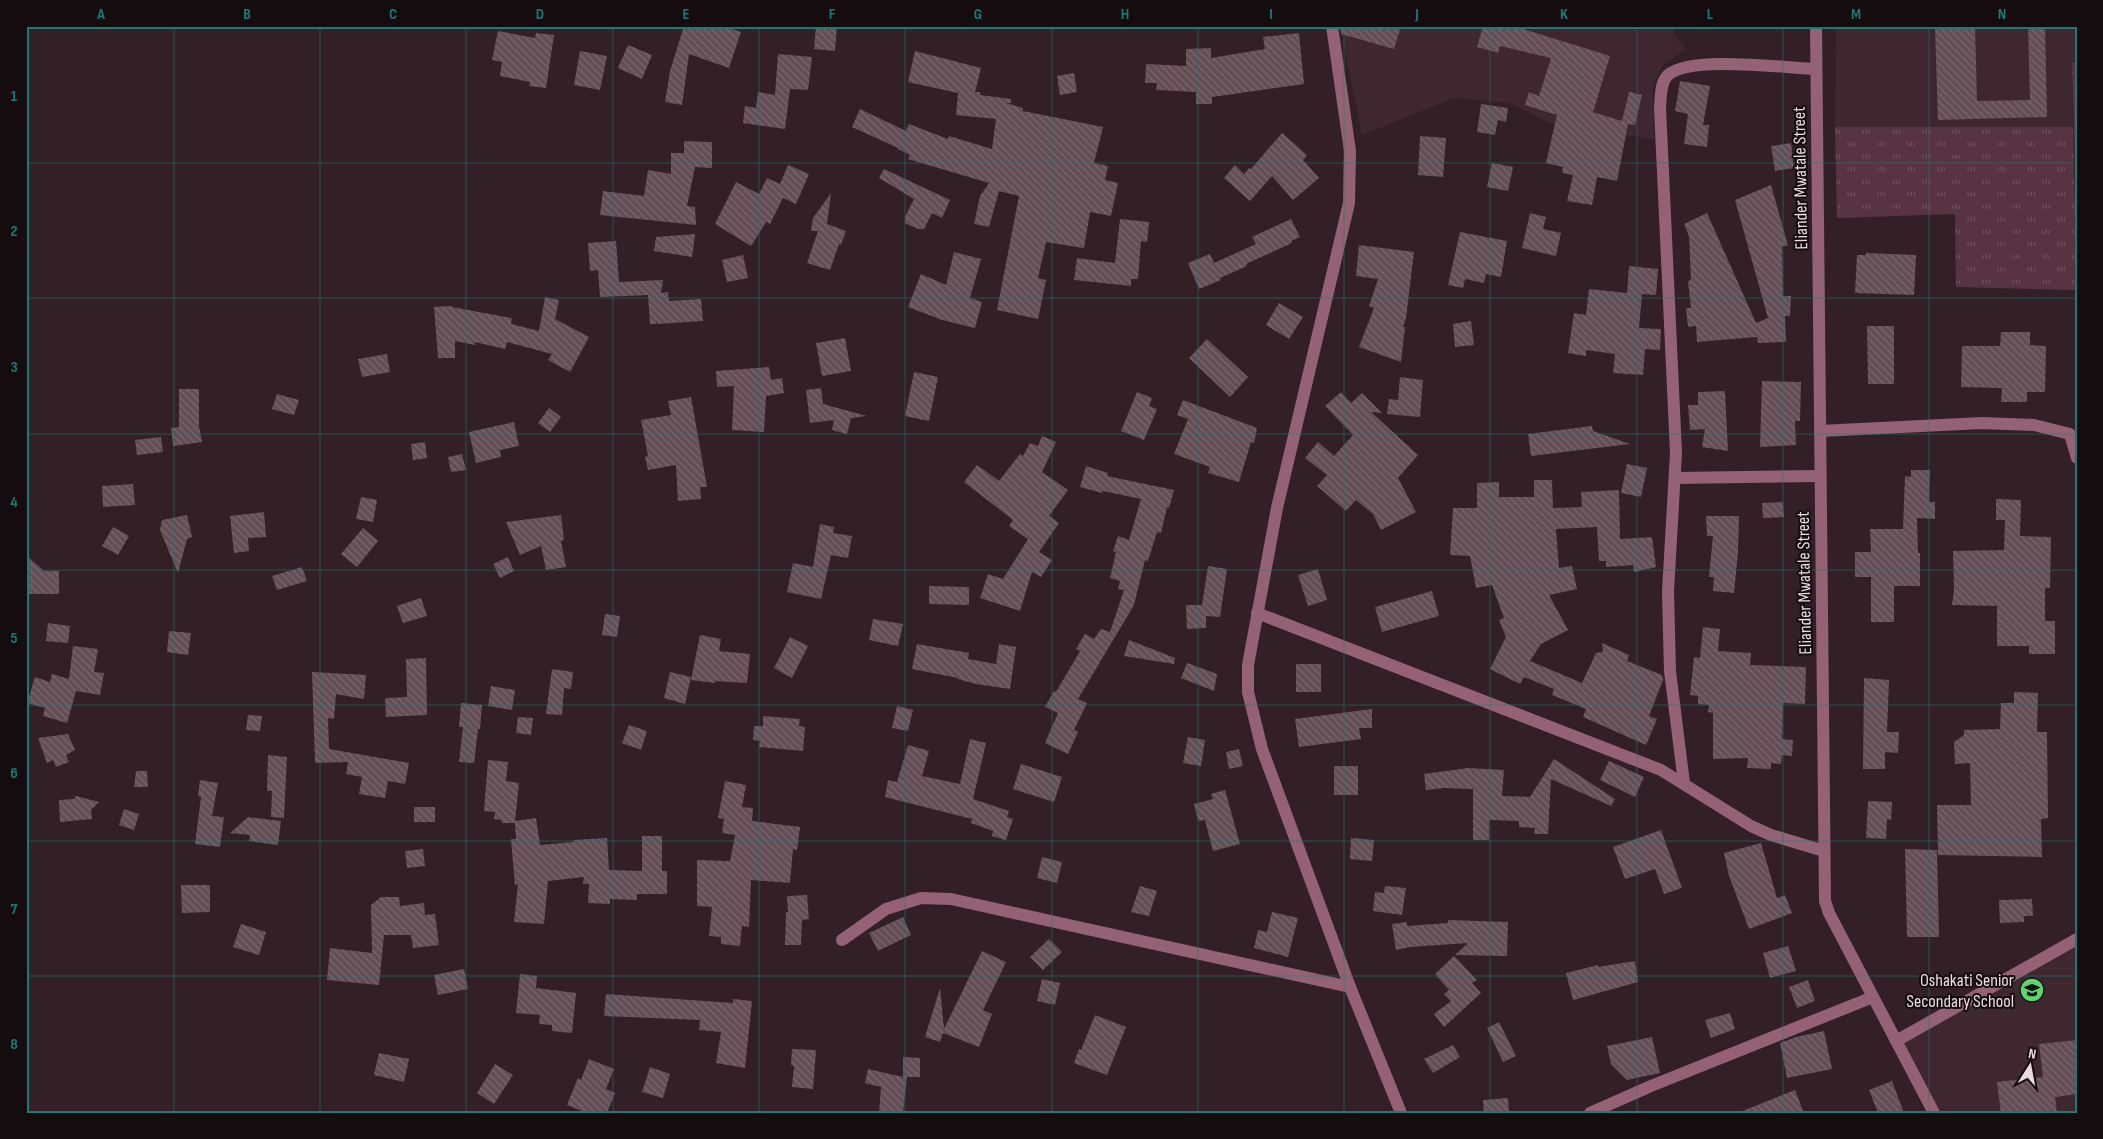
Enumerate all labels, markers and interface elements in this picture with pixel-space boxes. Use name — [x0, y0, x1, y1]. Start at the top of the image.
text: A — [96, 5, 105, 24]
text: B — [243, 5, 251, 24]
text: C — [389, 5, 397, 24]
text: D — [536, 5, 544, 24]
text: E — [683, 5, 690, 24]
text: F — [829, 5, 836, 24]
text: G — [974, 5, 982, 24]
text: H — [1121, 5, 1129, 24]
text: I — [1269, 5, 1273, 24]
text: J — [1414, 5, 1419, 24]
text: K — [1560, 5, 1568, 24]
text: L — [1707, 5, 1714, 24]
text: M — [1851, 5, 1861, 24]
text: N — [1998, 5, 2006, 24]
text: 1 — [11, 87, 18, 106]
street label: Eliander Mwatale Street — [1789, 106, 1812, 250]
text: 2 — [10, 222, 18, 241]
text: 3 — [10, 358, 18, 377]
text: 4 — [10, 493, 18, 512]
street label: Eliander Mwatale Street — [1793, 511, 1816, 655]
text: 5 — [10, 629, 18, 648]
text: 6 — [10, 764, 18, 783]
text: 7 — [11, 900, 18, 919]
place label: Oshakati Senior Secondary School — [1906, 970, 2014, 1012]
school or university icon: Oshakati Senior Secondary School — [2019, 977, 2045, 1003]
text: 8 — [10, 1035, 18, 1054]
north arrow — [2006, 1042, 2056, 1092]
text: N — [2027, 1045, 2038, 1063]

